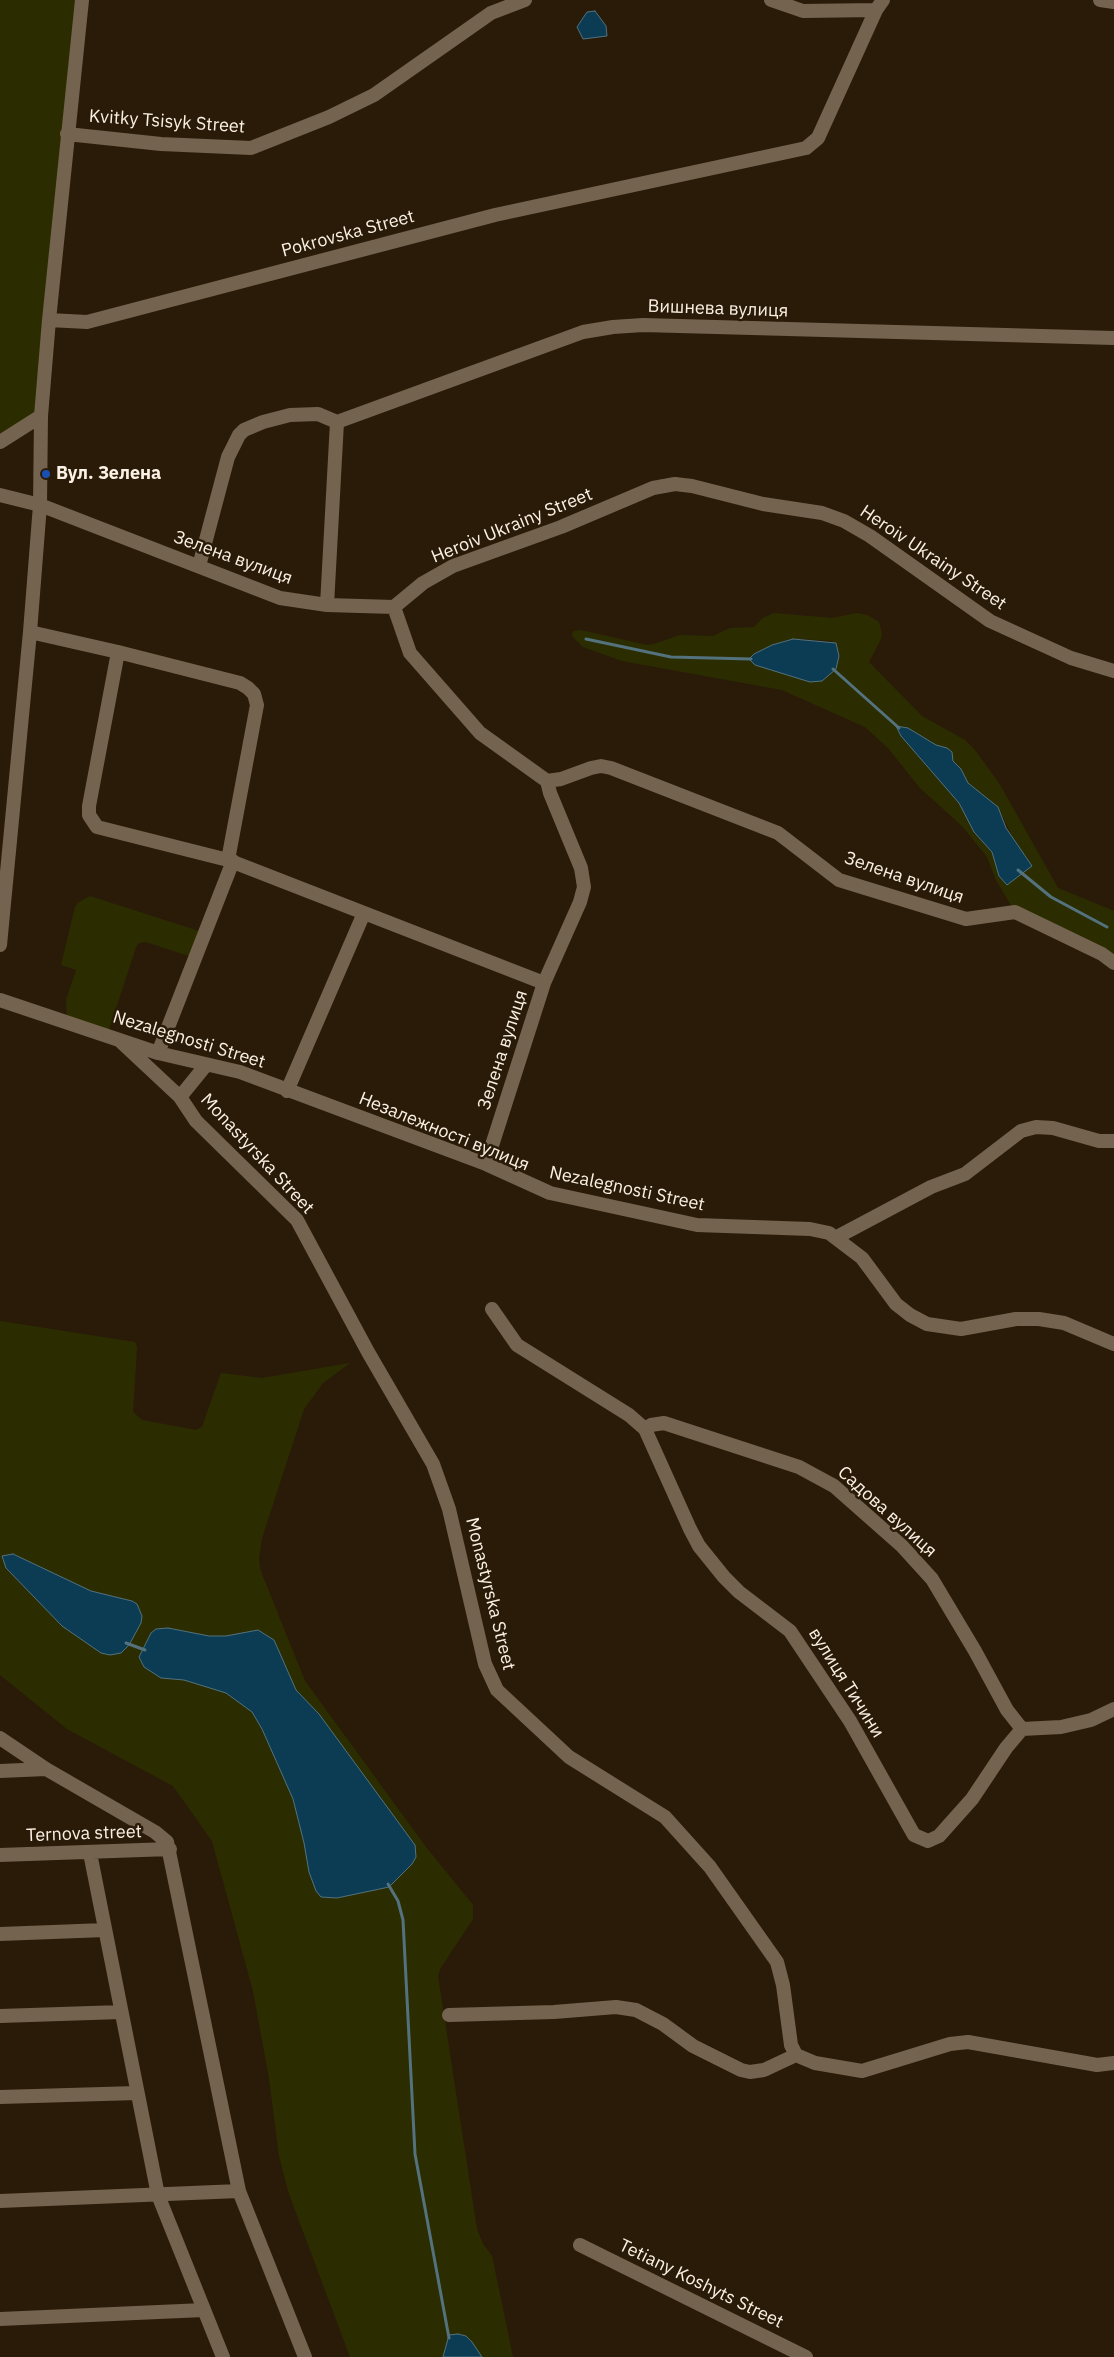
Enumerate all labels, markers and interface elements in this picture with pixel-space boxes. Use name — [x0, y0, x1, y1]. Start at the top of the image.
street label: Kvitky Tsisyk Street — [88, 106, 246, 138]
street label: Pokrovska Street — [279, 206, 417, 262]
street label: Вишнева вулиця — [647, 296, 789, 322]
place label: Вул. Зелена — [56, 463, 161, 485]
marker: Вул. Зелена — [40, 468, 52, 480]
street label: Heroiv Ukrainy Street — [428, 484, 596, 568]
street label: Heroiv Ukrainy Street — [856, 501, 1010, 615]
street label: Зелена вулиця — [171, 527, 295, 589]
street label: Зелена вулиця — [841, 847, 967, 909]
street label: Зелена вулиця — [473, 987, 533, 1113]
street label: Nezalegnosti Street — [110, 1007, 268, 1073]
street label: Незалежності вулиця — [356, 1088, 532, 1176]
street label: Monastyrska Street — [196, 1089, 318, 1219]
street label: Nezalegnosti Street — [547, 1162, 707, 1216]
street label: Садова вулиця — [833, 1462, 941, 1562]
street label: Monastyrska Street — [461, 1515, 519, 1673]
street label: вулиця Тичини — [804, 1624, 888, 1742]
street label: Ternova street — [26, 1821, 142, 1847]
street label: Tetiany Koshyts Street — [615, 2235, 787, 2333]

